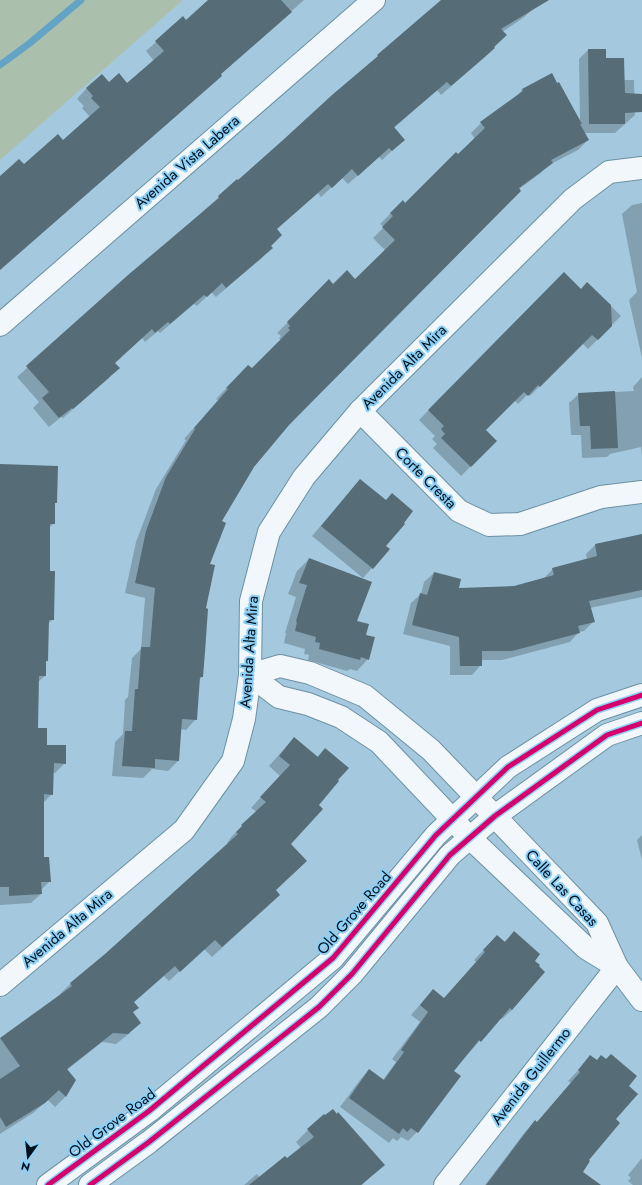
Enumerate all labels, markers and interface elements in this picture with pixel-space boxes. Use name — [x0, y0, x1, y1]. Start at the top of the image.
street label: Avenida Vista Labera — [130, 110, 244, 214]
street label: Avenida Alta Mira — [356, 319, 452, 415]
street label: Corte Cresta — [390, 442, 462, 514]
street label: Avenida Alta Mira — [234, 595, 264, 709]
street label: Calle Las Casas — [521, 845, 603, 931]
street label: Old Grove Road — [312, 867, 396, 959]
street label: Avenida Alta Mira — [17, 883, 117, 973]
street label: Avenida Guillermo — [486, 1023, 576, 1129]
street label: Old Grove Road — [64, 1083, 160, 1163]
north arrow — [8, 1137, 48, 1177]
text: N — [19, 1158, 32, 1176]

